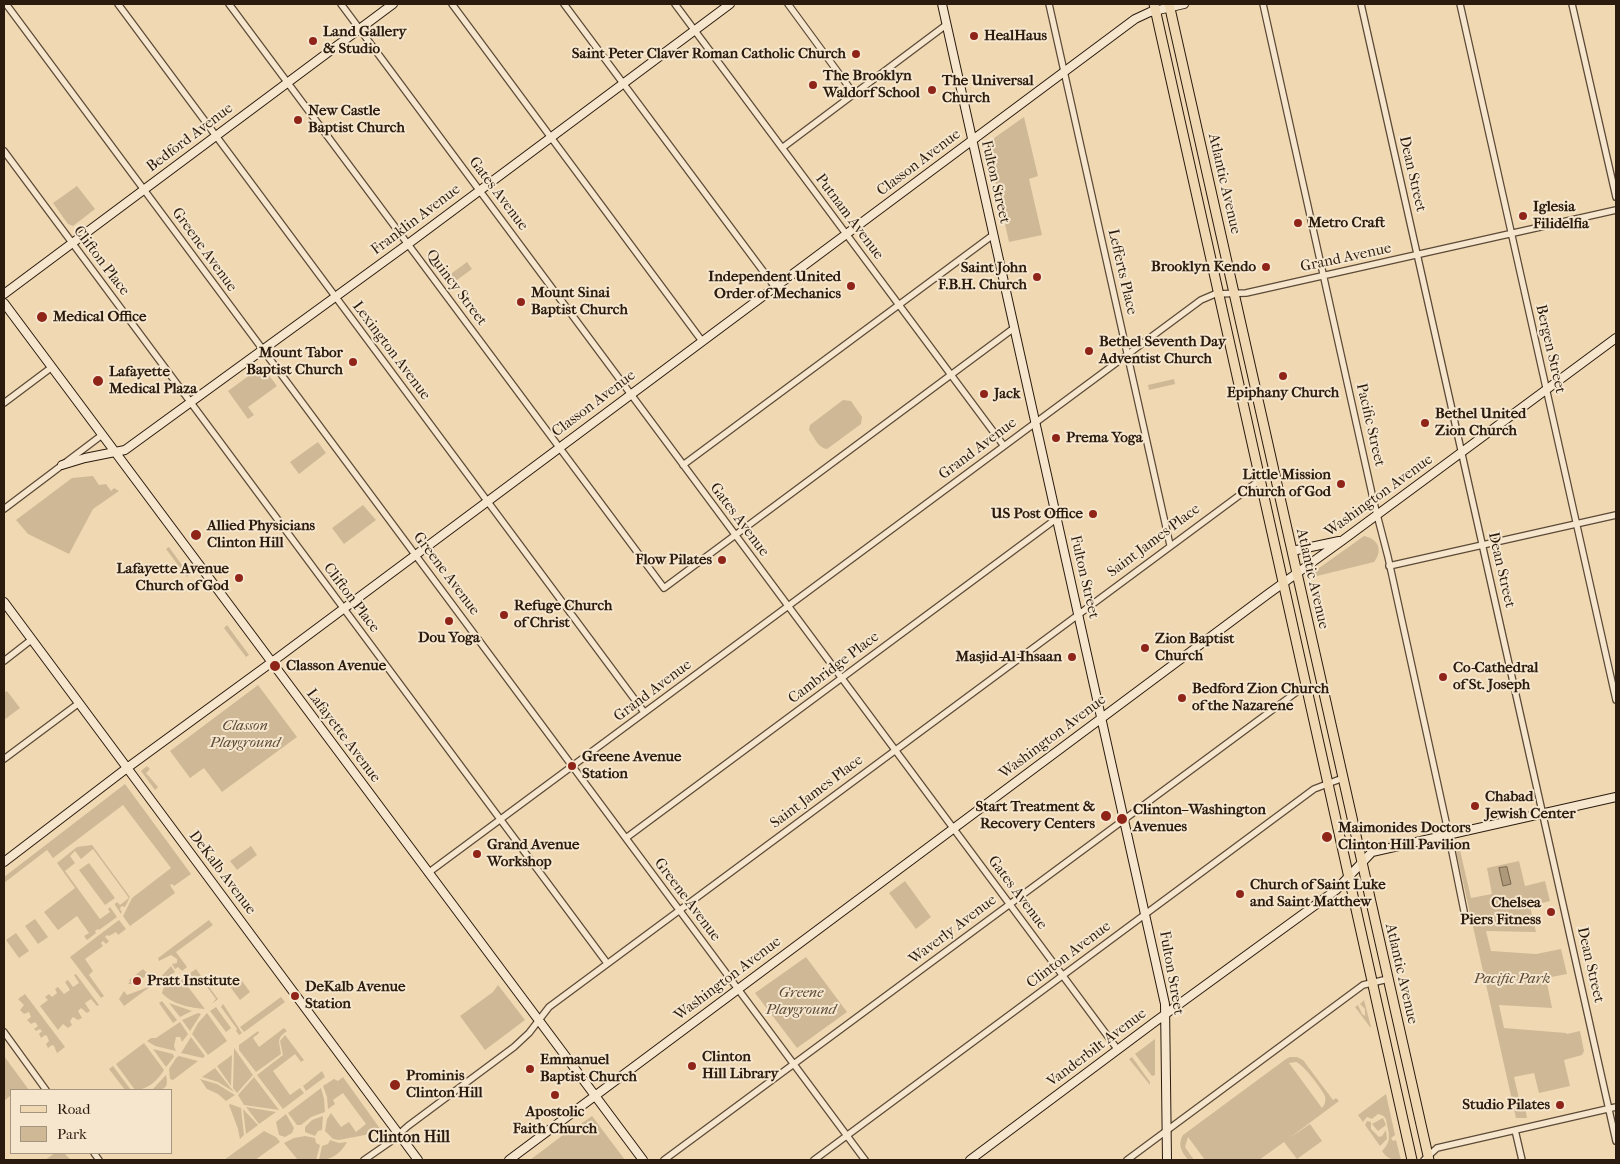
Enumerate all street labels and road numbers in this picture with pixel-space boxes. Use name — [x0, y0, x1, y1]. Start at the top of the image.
street label: Bedford Avenue — [143, 100, 237, 176]
street label: Classon Avenue — [874, 126, 964, 200]
street label: Atlantic Avenue — [1204, 132, 1244, 236]
street label: Dean Street — [1395, 134, 1429, 214]
street label: Fulton Street — [977, 139, 1013, 225]
street label: Gates Avenue — [464, 154, 532, 234]
street label: Putnam Avenue — [811, 171, 887, 263]
street label: Franklin Avenue — [368, 181, 464, 259]
street label: Greene Avenue — [167, 204, 241, 296]
street label: Clifton Place — [69, 223, 133, 299]
street label: Lefferts Place — [1103, 227, 1141, 317]
street label: Grand Avenue — [1299, 240, 1393, 276]
street label: Quincy Street — [422, 246, 490, 330]
street label: Lexington Avenue — [348, 298, 434, 404]
street label: Bergen Street — [1531, 303, 1569, 395]
street label: Classon Avenue — [549, 367, 639, 441]
street label: Pacific Street — [1352, 382, 1388, 468]
street label: Grand Avenue — [936, 414, 1020, 484]
street label: Washington Avenue — [1321, 451, 1437, 541]
street label: Gates Avenue — [705, 480, 773, 560]
street label: Saint James Place — [1104, 500, 1204, 582]
street label: Atlantic Avenue — [1292, 527, 1332, 631]
street label: Greene Avenue — [409, 529, 483, 619]
street label: Dean Street — [1484, 530, 1518, 610]
street label: Fulton Street — [1066, 534, 1102, 620]
street label: Clifton Place — [319, 560, 383, 636]
street label: Cambridge Place — [785, 628, 883, 708]
street label: Grand Avenue — [611, 656, 695, 726]
street label: Lafayette Avenue — [302, 686, 384, 786]
street label: Washington Avenue — [996, 691, 1110, 783]
street label: Saint James Place — [767, 751, 867, 833]
street label: DeKalb Avenue — [185, 828, 259, 918]
street label: Gates Avenue — [983, 853, 1051, 933]
street label: Greene Avenue — [650, 855, 724, 945]
street label: Waverly Avenue — [906, 891, 1000, 969]
street label: Clinton Avenue — [1023, 918, 1115, 992]
street label: Atlantic Avenue — [1381, 922, 1421, 1026]
street label: Dean Street — [1573, 925, 1607, 1005]
street label: Fulton Street — [1155, 930, 1187, 1016]
street label: Washington Avenue — [671, 933, 785, 1025]
street label: Vanderbilt Avenue — [1044, 1005, 1150, 1091]

